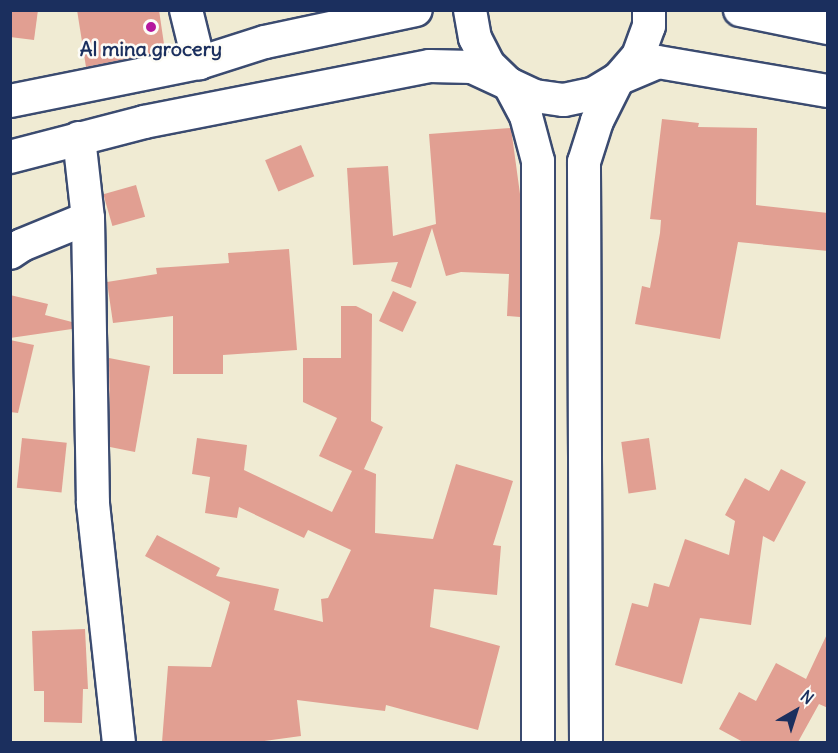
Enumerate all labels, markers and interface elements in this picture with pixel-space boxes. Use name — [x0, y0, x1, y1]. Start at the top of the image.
marker: Al mina grocery — [144, 20, 158, 34]
place label: Al mina grocery — [80, 36, 222, 60]
north arrow — [766, 681, 826, 741]
text: N — [797, 686, 818, 708]

